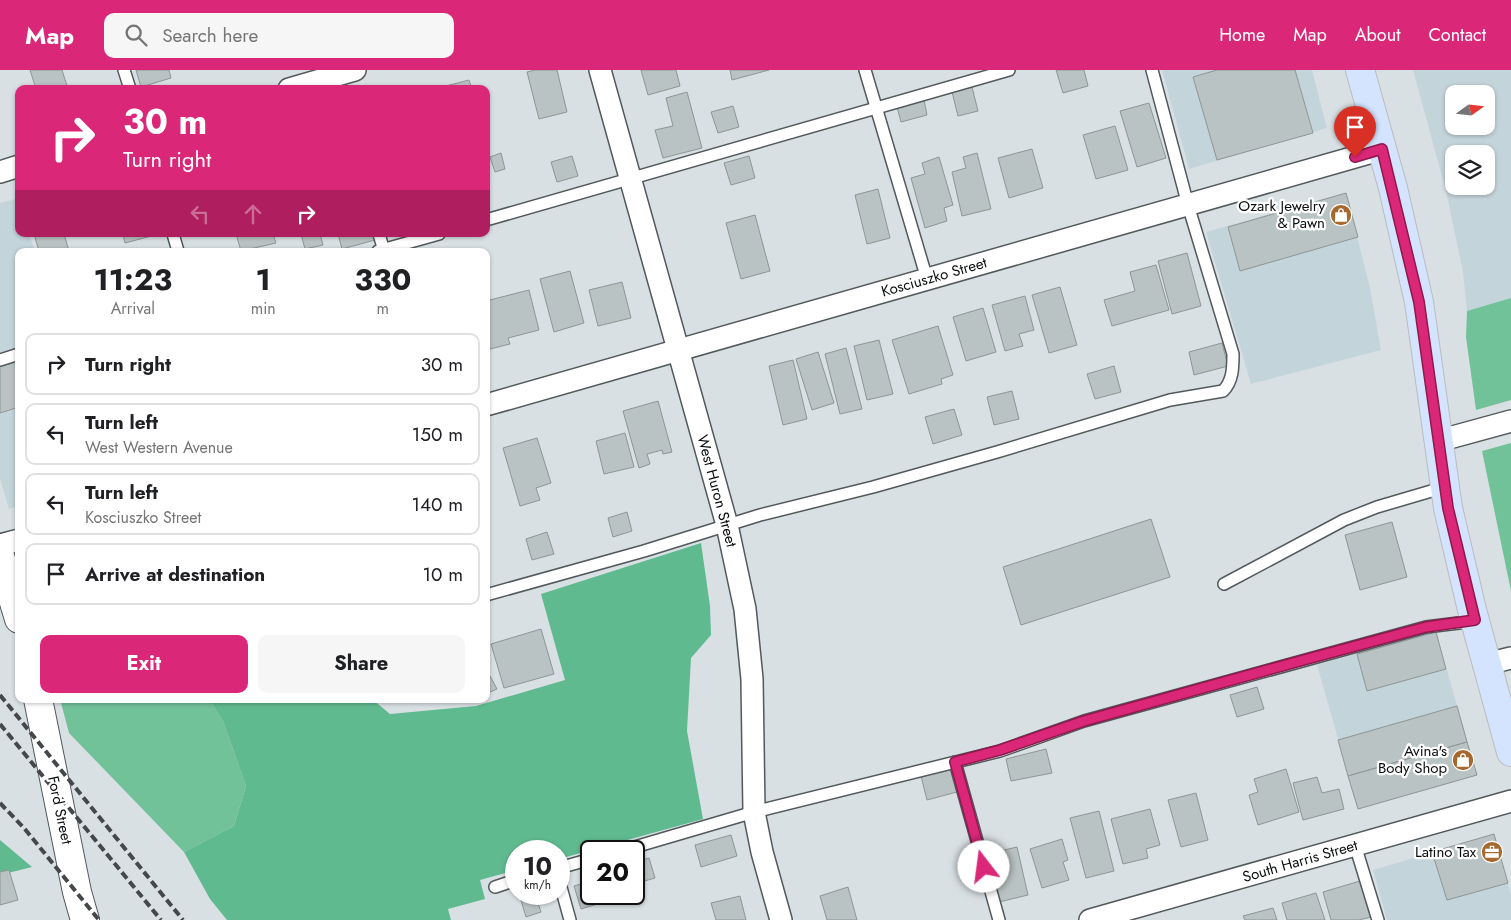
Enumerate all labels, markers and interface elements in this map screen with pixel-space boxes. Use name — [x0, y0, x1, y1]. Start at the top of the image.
search box — [104, 13, 454, 58]
text: Map — [25, 18, 74, 53]
icon: search — [122, 21, 150, 49]
text: Search here — [162, 22, 258, 49]
text: Home — [1219, 22, 1265, 48]
text: Map — [1293, 22, 1327, 48]
text: About — [1355, 22, 1400, 48]
text: Contact — [1428, 22, 1486, 48]
north arrow — [1445, 85, 1495, 135]
map controls — [1445, 85, 1495, 195]
text: 30 m — [123, 97, 207, 147]
icon: right — [40, 105, 105, 170]
pin — [1334, 106, 1376, 157]
icon: arrive — [1341, 113, 1369, 141]
text: Turn right — [123, 143, 211, 175]
button: layers — [1445, 145, 1495, 195]
place label: Ozark Jewelry & Pawn — [1238, 195, 1325, 234]
icon: left — [186, 200, 214, 228]
icon: ahead — [239, 200, 267, 228]
icon: right — [292, 200, 320, 228]
shop icon: Ozark Jewelry & Pawn — [1329, 203, 1353, 227]
street label: Kosciuszko Street — [879, 251, 990, 303]
text: 11:23 — [94, 258, 172, 301]
text: 1 — [256, 258, 271, 301]
text: 330 — [354, 258, 411, 301]
text: Arrival — [111, 297, 155, 320]
text: min — [251, 297, 276, 320]
text: m — [377, 297, 389, 320]
icon: right — [42, 350, 70, 378]
text: Turn right — [85, 351, 171, 378]
text: 30 m — [421, 351, 463, 378]
text: Turn left — [85, 409, 158, 436]
icon: left — [42, 420, 70, 448]
text: 150 m — [412, 421, 463, 448]
street label: West Huron Street — [691, 432, 743, 550]
text: West Western Avenue — [85, 436, 233, 459]
text: Turn left — [85, 479, 158, 506]
icon: left — [42, 490, 70, 518]
text: 140 m — [411, 491, 463, 518]
text: Kosciuszko Street — [85, 506, 201, 529]
icon: arrive — [42, 560, 70, 588]
text: Arrive at destination — [85, 561, 265, 588]
text: 10 m — [423, 561, 463, 588]
button: Exit — [40, 635, 248, 693]
button: Share — [258, 635, 465, 693]
place label: Avina's Body Shop — [1378, 740, 1447, 779]
shop icon: Avina's Body Shop — [1451, 748, 1475, 772]
street label: Ford Street — [42, 774, 78, 847]
street label: South Harris Street — [1240, 834, 1360, 888]
speed limit sign: 20 — [580, 840, 645, 905]
position arrow — [957, 840, 1009, 892]
office icon: Latino Tax — [1480, 840, 1504, 864]
place label: Latino Tax — [1415, 841, 1477, 863]
text: 10 — [523, 848, 552, 884]
text: km/h — [524, 876, 551, 894]

